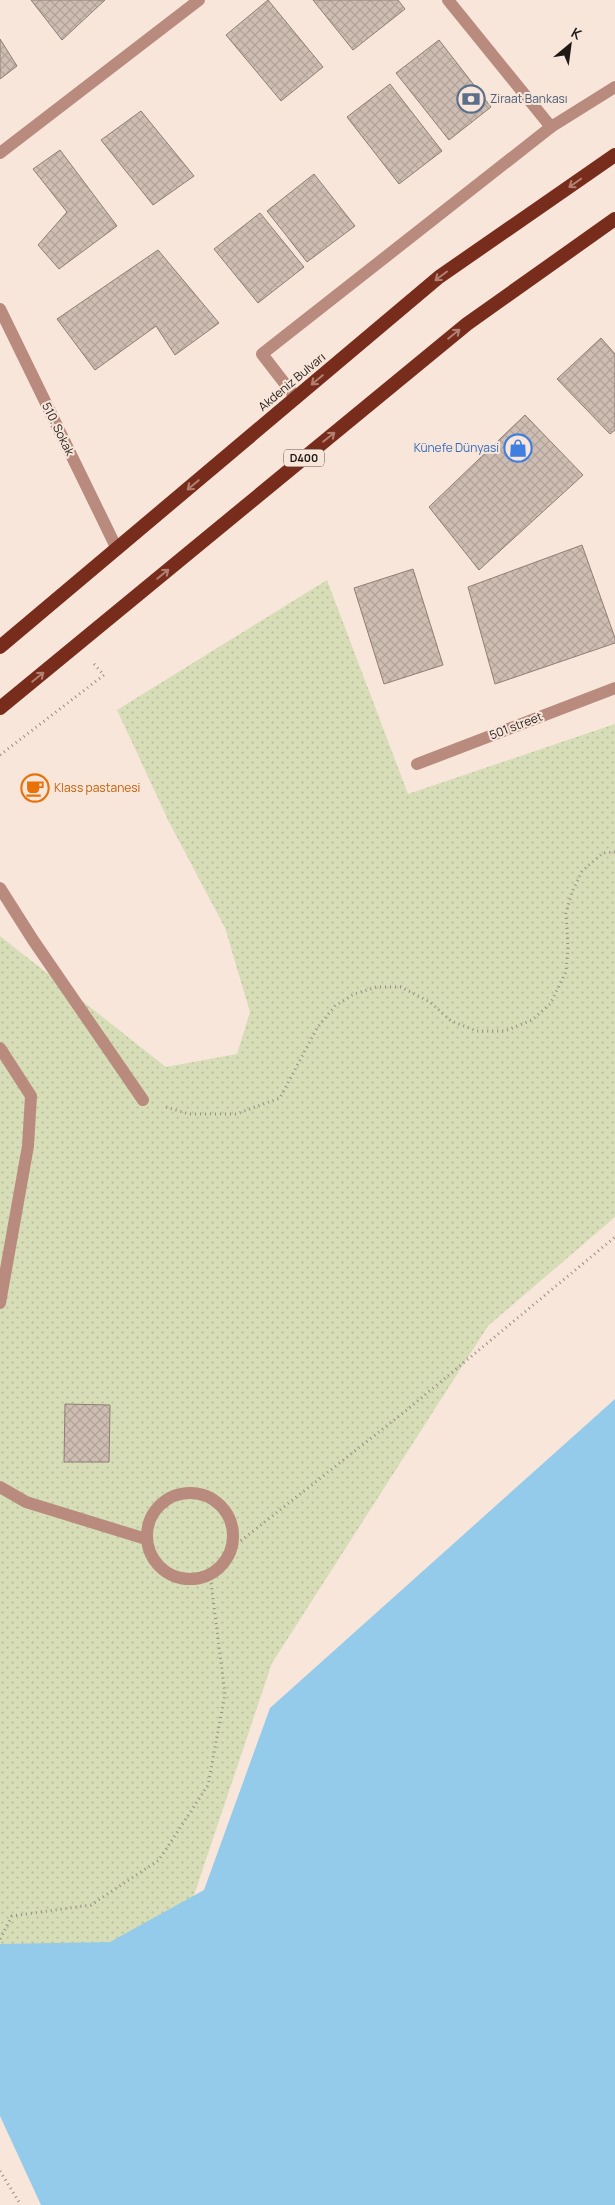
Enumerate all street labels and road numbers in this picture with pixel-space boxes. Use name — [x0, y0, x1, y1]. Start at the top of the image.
street label: Akdeniz Bulvarı — [254, 348, 329, 415]
street label: 510. Sokak — [38, 399, 79, 459]
road number: D400 — [284, 449, 324, 466]
street label: 501 street — [487, 708, 545, 743]

